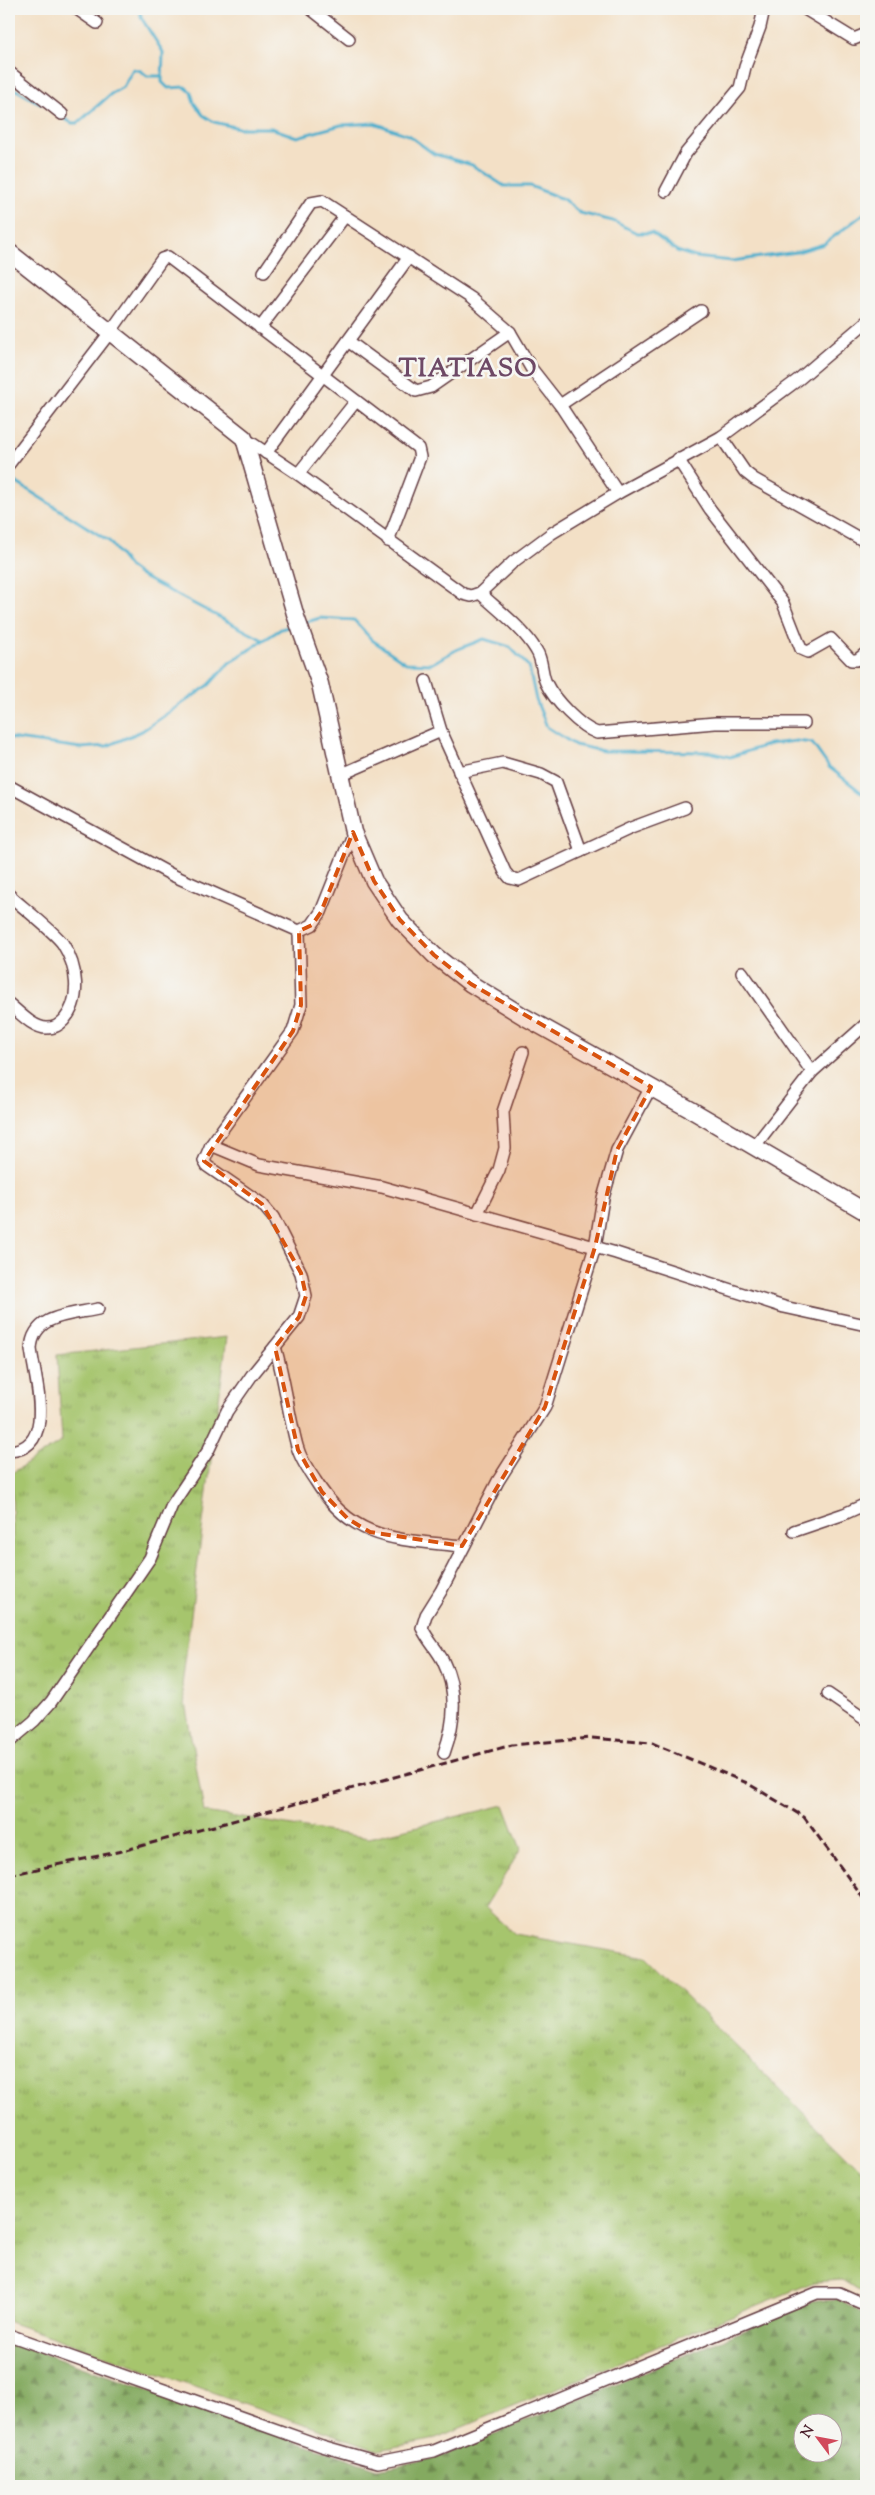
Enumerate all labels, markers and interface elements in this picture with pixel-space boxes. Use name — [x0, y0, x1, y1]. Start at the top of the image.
district label: TIATIASO — [399, 351, 537, 388]
north arrow — [792, 2412, 842, 2462]
text: N — [797, 2422, 820, 2442]

